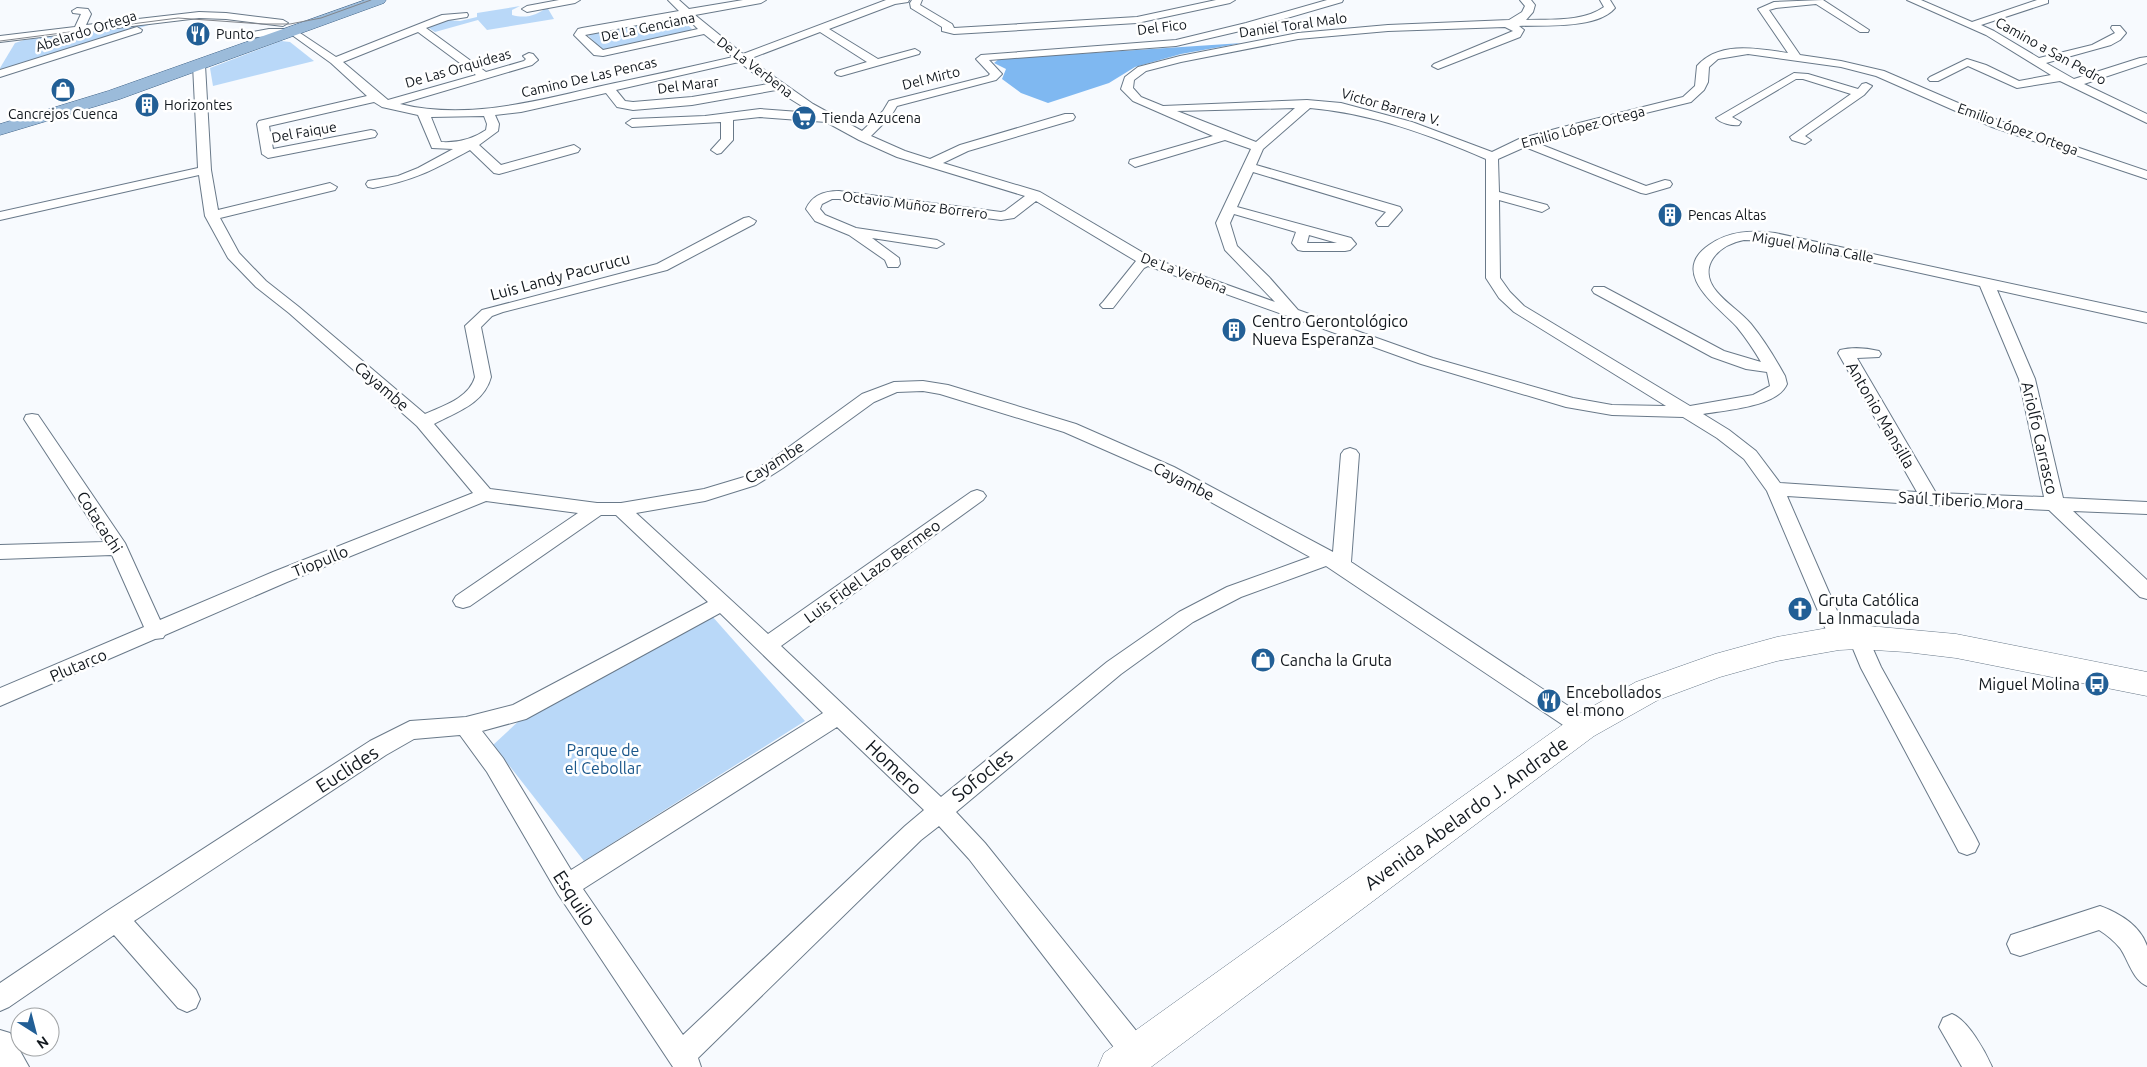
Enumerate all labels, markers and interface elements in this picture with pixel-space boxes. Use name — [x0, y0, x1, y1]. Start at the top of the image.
street label: Abelardo Ortega — [33, 7, 139, 55]
street label: De La Genciana — [600, 9, 696, 45]
street label: Daniel Toral Malo — [1238, 9, 1348, 41]
street label: Camino a San Pedro — [1993, 14, 2109, 88]
street label: Del Fico — [1136, 16, 1188, 38]
restaurant icon: Punto — [185, 21, 211, 47]
place label: Punto — [216, 26, 254, 42]
street label: De La Verbena — [714, 33, 796, 101]
street label: De Las Orquideas — [403, 45, 513, 91]
street label: Camino De Las Pencas — [520, 54, 658, 100]
street label: Del Mirto — [900, 63, 962, 93]
street label: Del Marar — [656, 73, 720, 97]
shop icon: Cancrejos Cuenca — [50, 77, 76, 103]
street label: Victor Barrera V. — [1339, 85, 1443, 129]
building icon: Horizontes — [134, 92, 160, 118]
place label: Horizontes — [164, 97, 232, 113]
street label: Emilio López Ortega — [1955, 100, 2081, 158]
street label: Emilio López Ortega — [1519, 103, 1647, 151]
supermarket icon: Tienda Azucena — [791, 105, 817, 131]
place label: Cancrejos Cuenca — [8, 106, 118, 122]
place label: Tienda Azucena — [822, 110, 921, 126]
street label: Del Faique — [270, 118, 338, 146]
street label: Octavio Muñoz Borrero — [841, 188, 989, 222]
building icon: Pencas Altas — [1657, 202, 1683, 228]
place label: Pencas Altas — [1688, 207, 1766, 223]
street label: Miguel Molina Calle — [1751, 228, 1875, 266]
street label: Luis Landy Pacurucu — [488, 249, 632, 303]
street label: De La Verbena — [1139, 249, 1229, 297]
place label: Centro Gerontológico Nueva Esperanza — [1252, 312, 1408, 348]
building icon: Centro Gerontológico Nueva Esperanza — [1221, 317, 1247, 343]
street label: Cayambe — [351, 358, 413, 414]
street label: Antonio Mansilla — [1843, 359, 1919, 471]
street label: Ariolfo Carrasco — [2018, 380, 2062, 496]
street label: Cayambe — [741, 437, 807, 487]
street label: Cayambe — [1151, 458, 1217, 504]
street label: Cotacachi — [73, 488, 127, 556]
street label: Saúl Tiberio Mora — [1898, 488, 2024, 512]
street label: Luis Fidel Lazo Bermeo — [800, 516, 944, 626]
street label: Tiopullo — [289, 542, 351, 580]
place label: Gruta Católica La Inmaculada — [1818, 591, 1920, 627]
church icon: Gruta Católica La Inmaculada — [1787, 596, 1813, 622]
street label: Plutarco — [47, 645, 109, 685]
shop icon: Cancha la Gruta — [1250, 647, 1276, 673]
place label: Cancha la Gruta — [1280, 651, 1392, 669]
bus stop icon: Miguel Molina — [2084, 671, 2110, 697]
place label: Miguel Molina — [1978, 675, 2080, 693]
place label: Encebollados el mono — [1566, 683, 1661, 719]
restaurant icon: Encebollados el mono — [1536, 688, 1562, 714]
street label: Avenida Abelardo J. Andrade — [1360, 732, 1572, 894]
street label: Homero — [861, 735, 927, 799]
street label: Euclides — [312, 741, 382, 797]
park label: Parque de el Cebollar — [565, 741, 641, 777]
street label: Sofocles — [947, 744, 1017, 806]
street label: Esquilo — [549, 866, 601, 930]
north arrow — [10, 1007, 60, 1057]
text: N — [34, 1033, 52, 1052]

